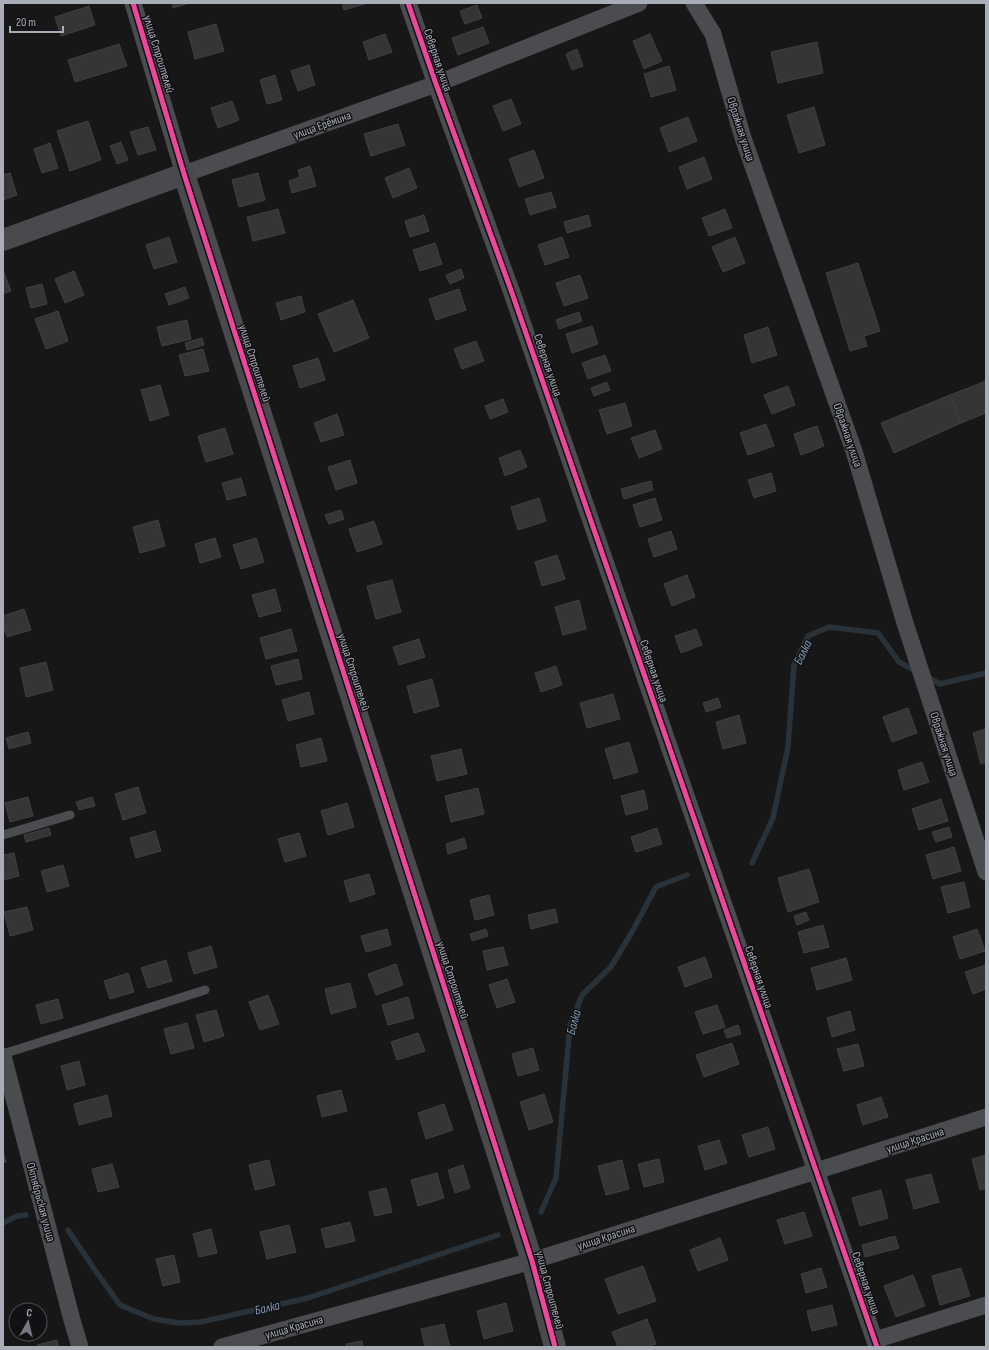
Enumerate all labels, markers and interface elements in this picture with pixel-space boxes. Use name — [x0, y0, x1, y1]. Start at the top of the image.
scale bar — [10, 8, 63, 34]
street label: улица Строителей — [140, 14, 177, 95]
text: 20 m — [16, 15, 36, 30]
street label: Северная улица — [420, 27, 455, 94]
street label: Овражная улица — [723, 95, 758, 164]
street label: улица Ерёмина — [291, 108, 354, 143]
street label: улица Строителей — [235, 323, 274, 404]
street label: Северная улица — [530, 332, 565, 399]
street label: Овражная улица — [830, 401, 866, 469]
street label: улица Строителей — [334, 632, 373, 713]
water label: Балка — [790, 637, 816, 667]
street label: Северная улица — [636, 638, 671, 705]
street label: Овражная улица — [926, 710, 961, 779]
street label: улица Строителей — [433, 940, 472, 1021]
street label: Северная улица — [741, 944, 776, 1011]
water label: Балка — [563, 1007, 585, 1037]
street label: улица Красина — [884, 1124, 946, 1157]
street label: Октябрьская улица — [23, 1161, 58, 1244]
street label: улица Красина — [575, 1221, 637, 1254]
street label: улица Строителей — [532, 1249, 567, 1331]
street label: Северная улица — [848, 1250, 883, 1317]
water label: Балка — [253, 1297, 282, 1319]
north arrow — [8, 1302, 48, 1342]
text: С — [26, 1306, 33, 1319]
street label: улица Красина — [263, 1312, 325, 1343]

